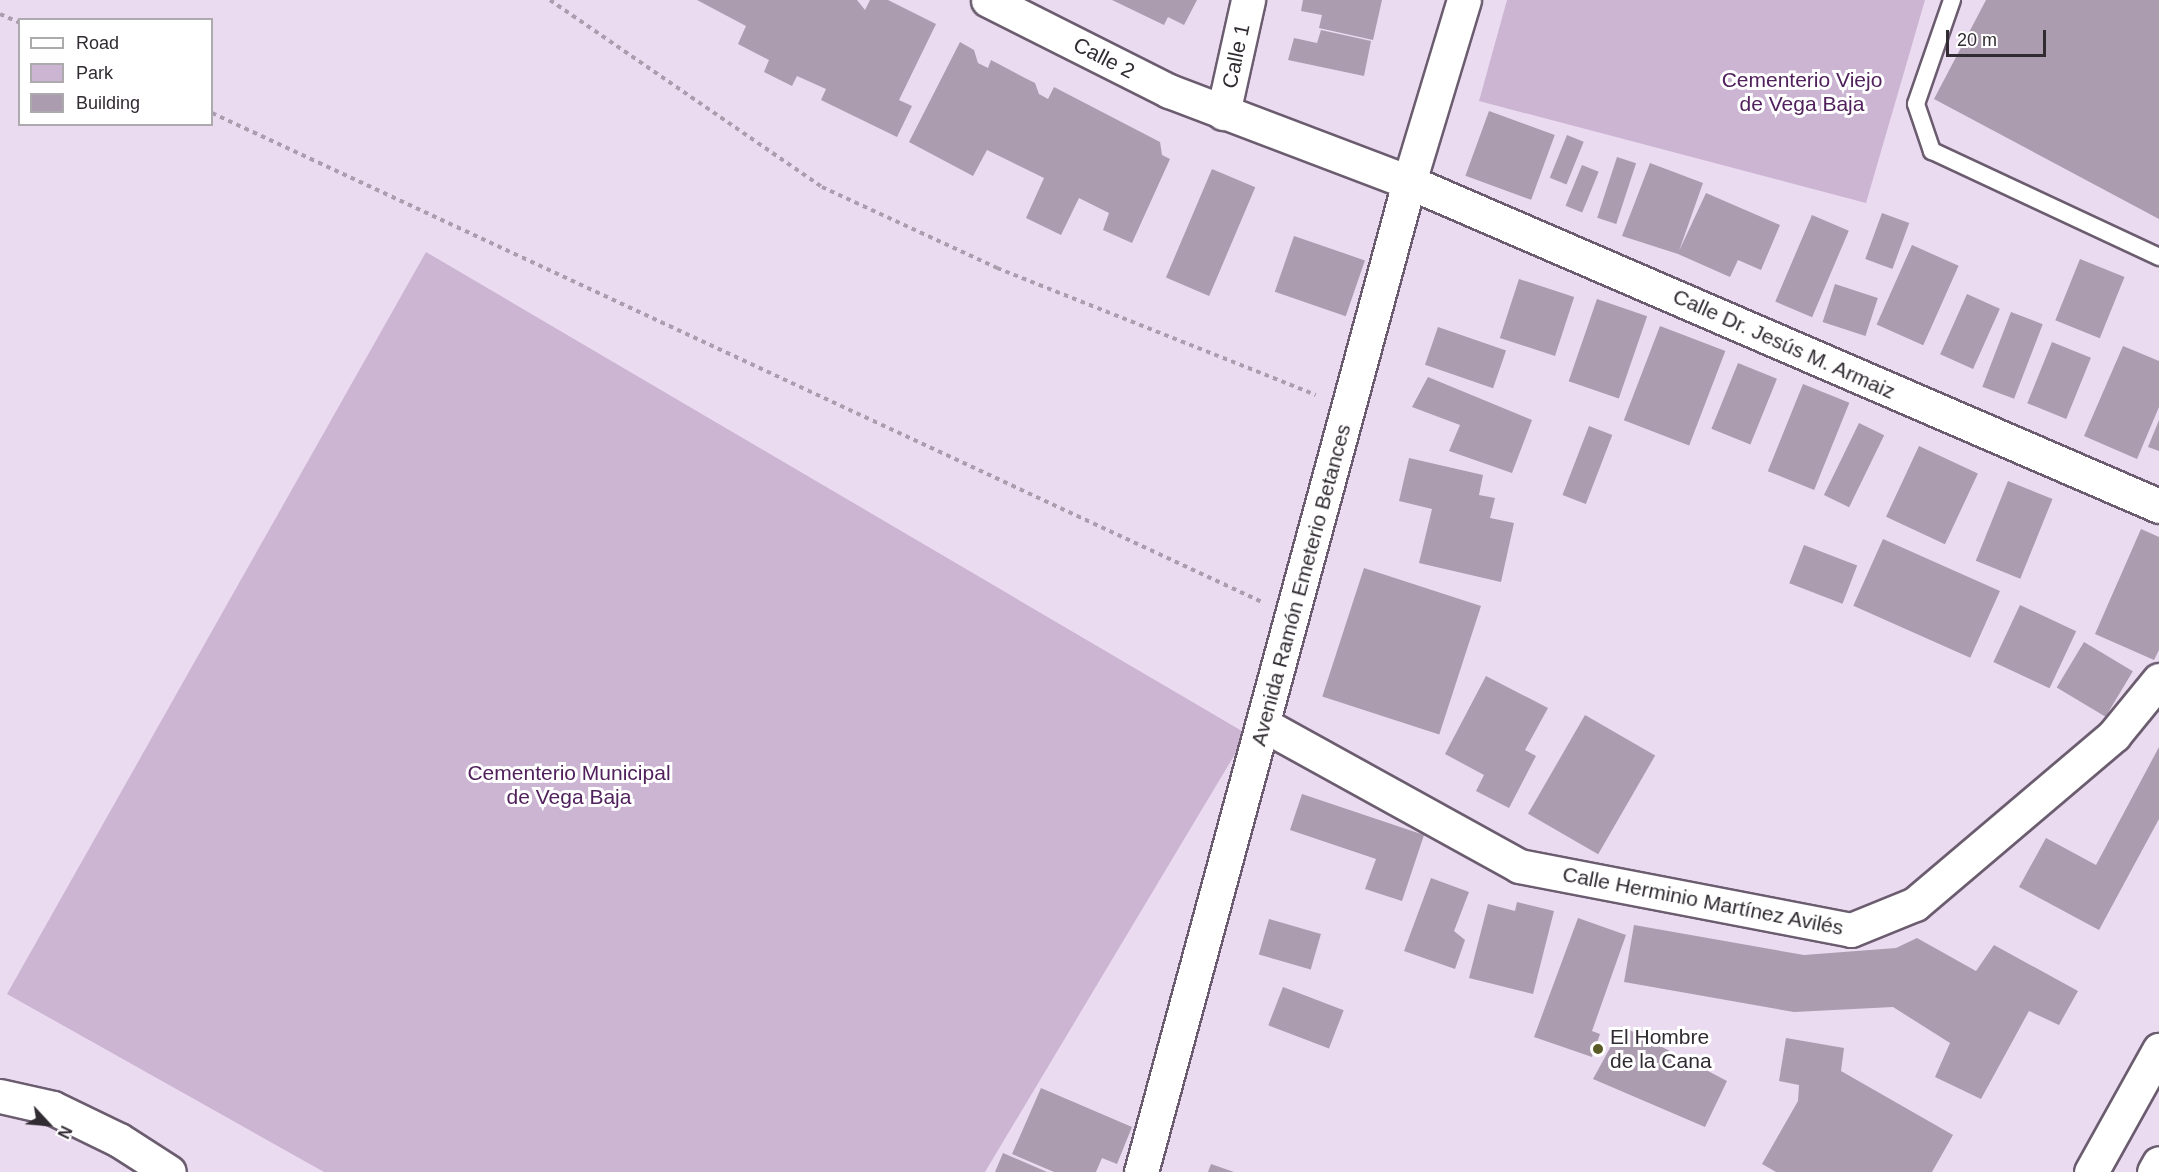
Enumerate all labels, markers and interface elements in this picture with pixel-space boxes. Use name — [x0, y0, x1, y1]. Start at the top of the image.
legend — [18, 18, 213, 126]
scale bar — [1949, 18, 2050, 56]
street label: Calle 1 — [1217, 21, 1255, 91]
text: 20 m — [1957, 30, 1997, 50]
street label: Calle 2 — [1069, 32, 1139, 84]
text: Road — [76, 33, 119, 53]
text: Park — [76, 63, 113, 83]
park label: Cementerio Viejo de Vega Baja — [1722, 67, 1882, 117]
text: Building — [76, 93, 140, 113]
street label: Calle Dr. Jesús M. Armaiz — [1669, 283, 1899, 405]
street label: Avenida Ramón Emeterio Betances — [1246, 421, 1356, 749]
park label: Cementerio Municipal de Vega Baja — [467, 760, 671, 810]
street label: Calle Herminio Martínez Avilés — [1560, 861, 1846, 941]
place label: El Hombre de la Cana — [1610, 1024, 1712, 1074]
marker: El Hombre de la Cana — [1591, 1042, 1605, 1056]
north arrow — [18, 1094, 78, 1154]
text: N — [54, 1123, 75, 1141]

